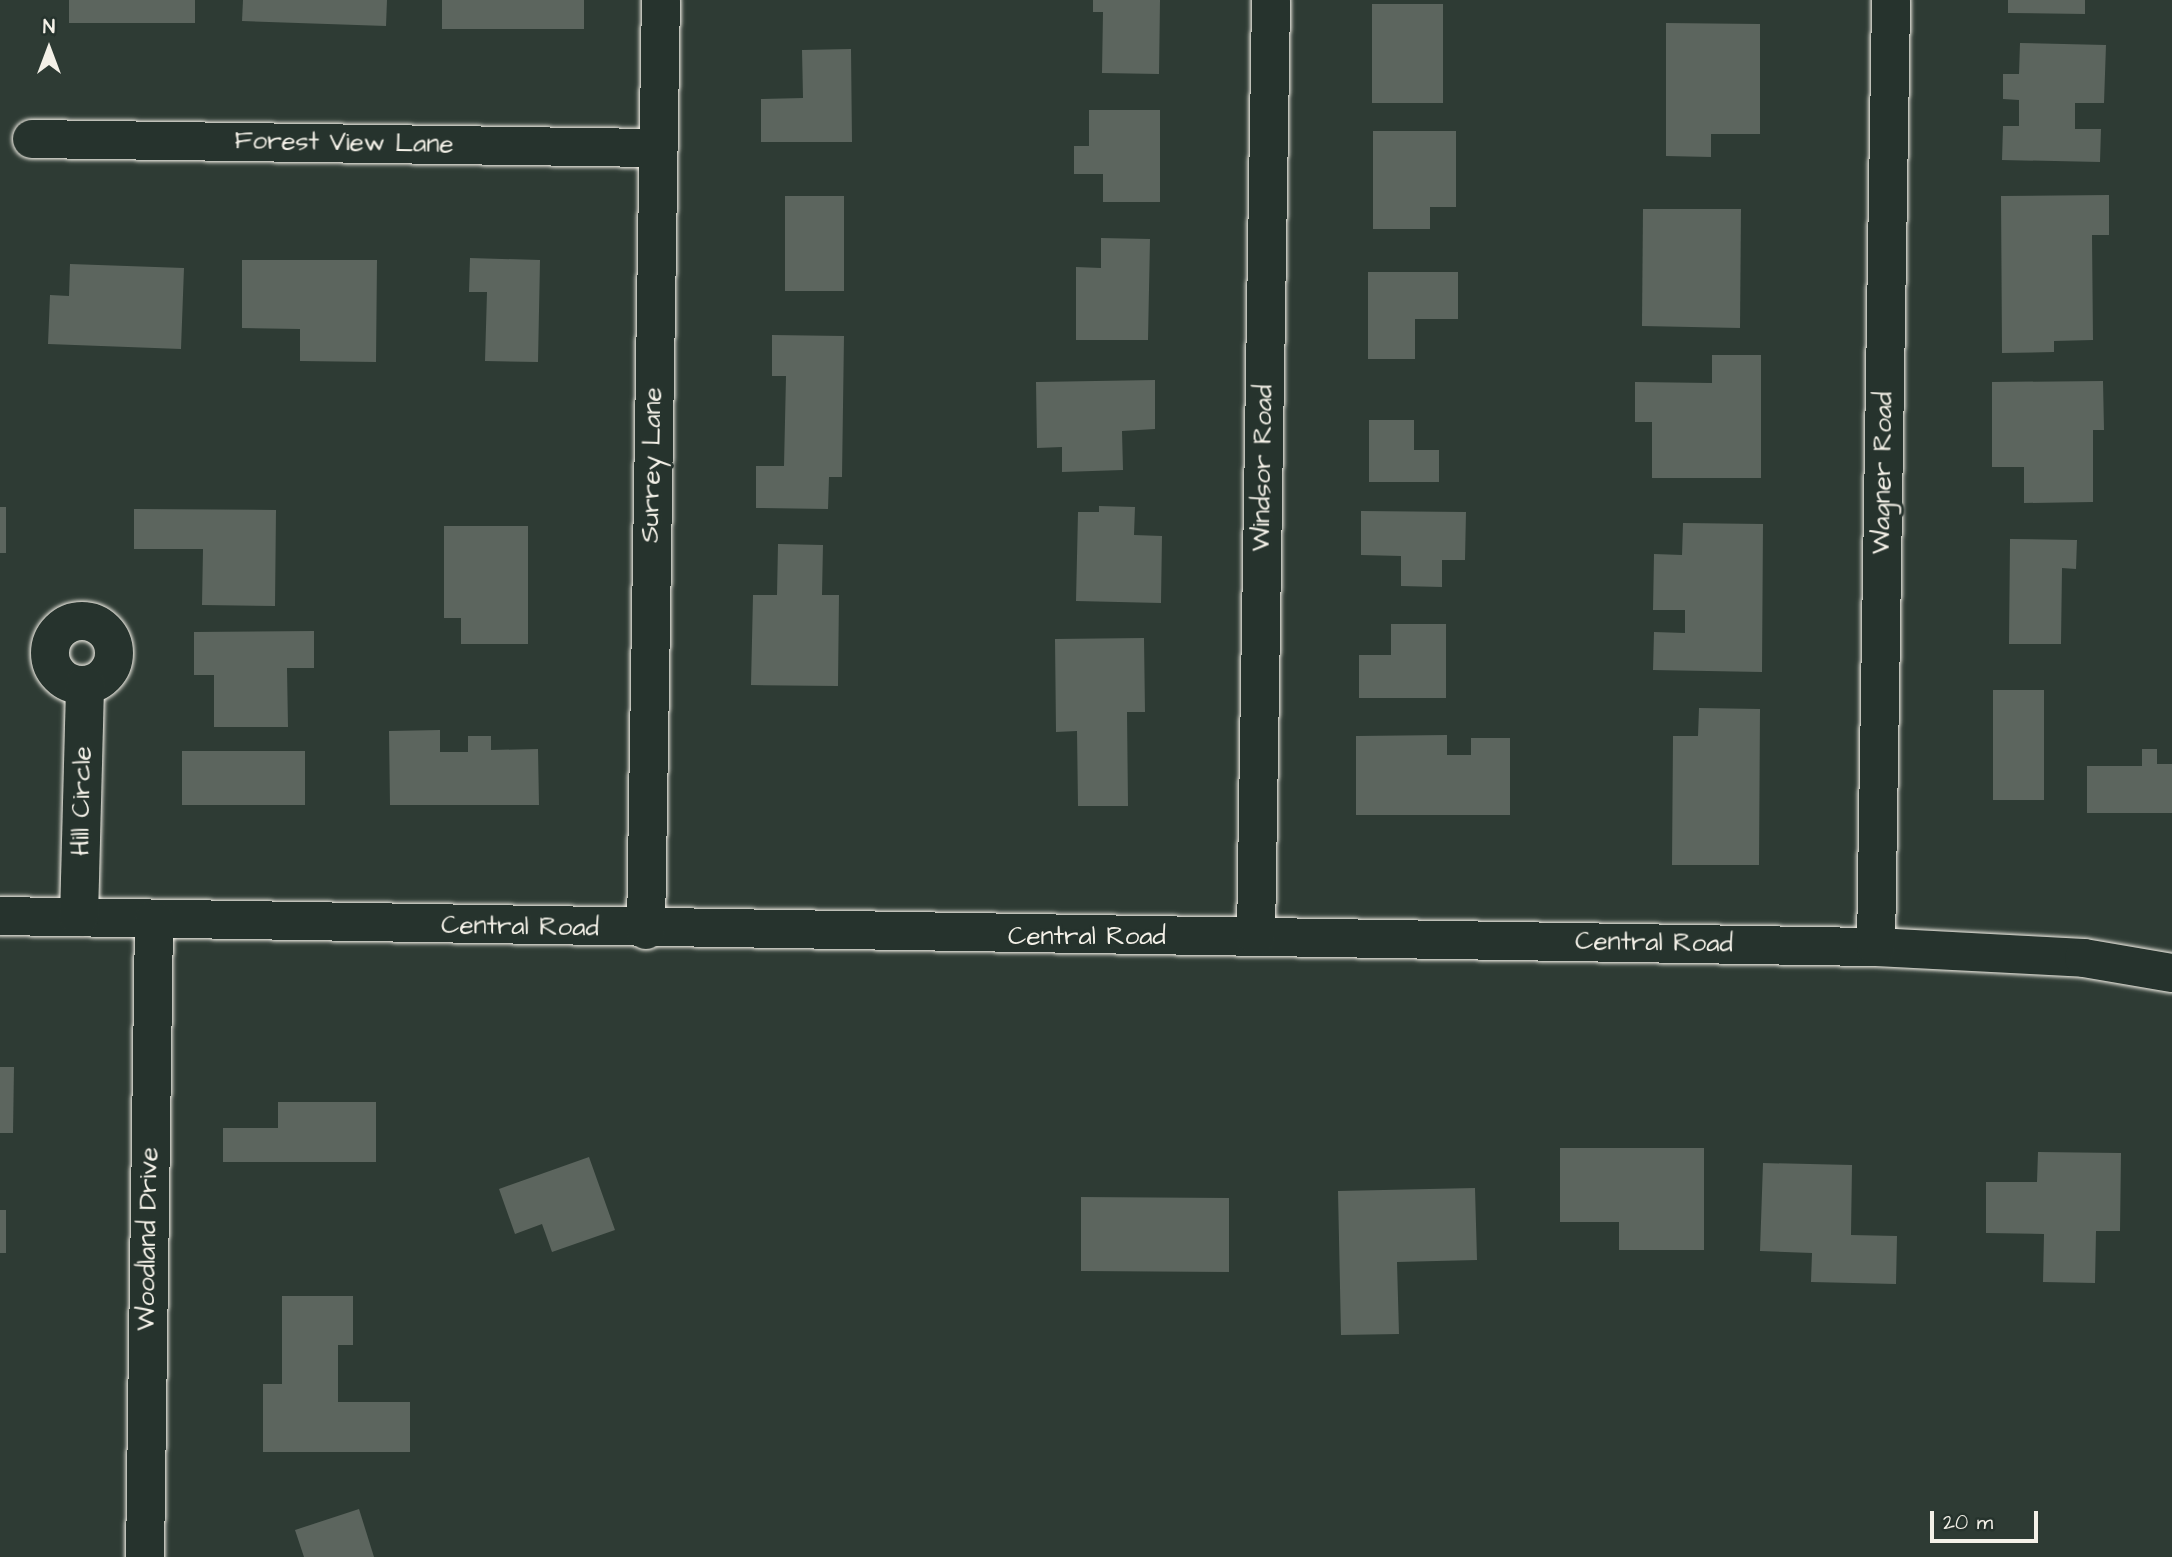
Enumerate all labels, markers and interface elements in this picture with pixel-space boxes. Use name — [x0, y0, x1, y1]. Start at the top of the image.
north arrow — [14, 14, 84, 84]
text: N — [43, 14, 55, 41]
street label: Forest View Lane — [234, 125, 454, 161]
street label: Windsor Road — [1246, 384, 1280, 552]
street label: Surrey Lane — [635, 387, 669, 543]
street label: Wagner Road — [1866, 391, 1900, 555]
street label: Hill Circle — [65, 746, 99, 856]
street label: Central Road — [441, 910, 599, 944]
street label: Central Road — [1008, 921, 1166, 953]
street label: Central Road — [1575, 926, 1733, 960]
street label: Woodland Drive — [131, 1147, 165, 1331]
scale bar — [1934, 1498, 2042, 1542]
text: 20 m — [1943, 1508, 1993, 1537]

